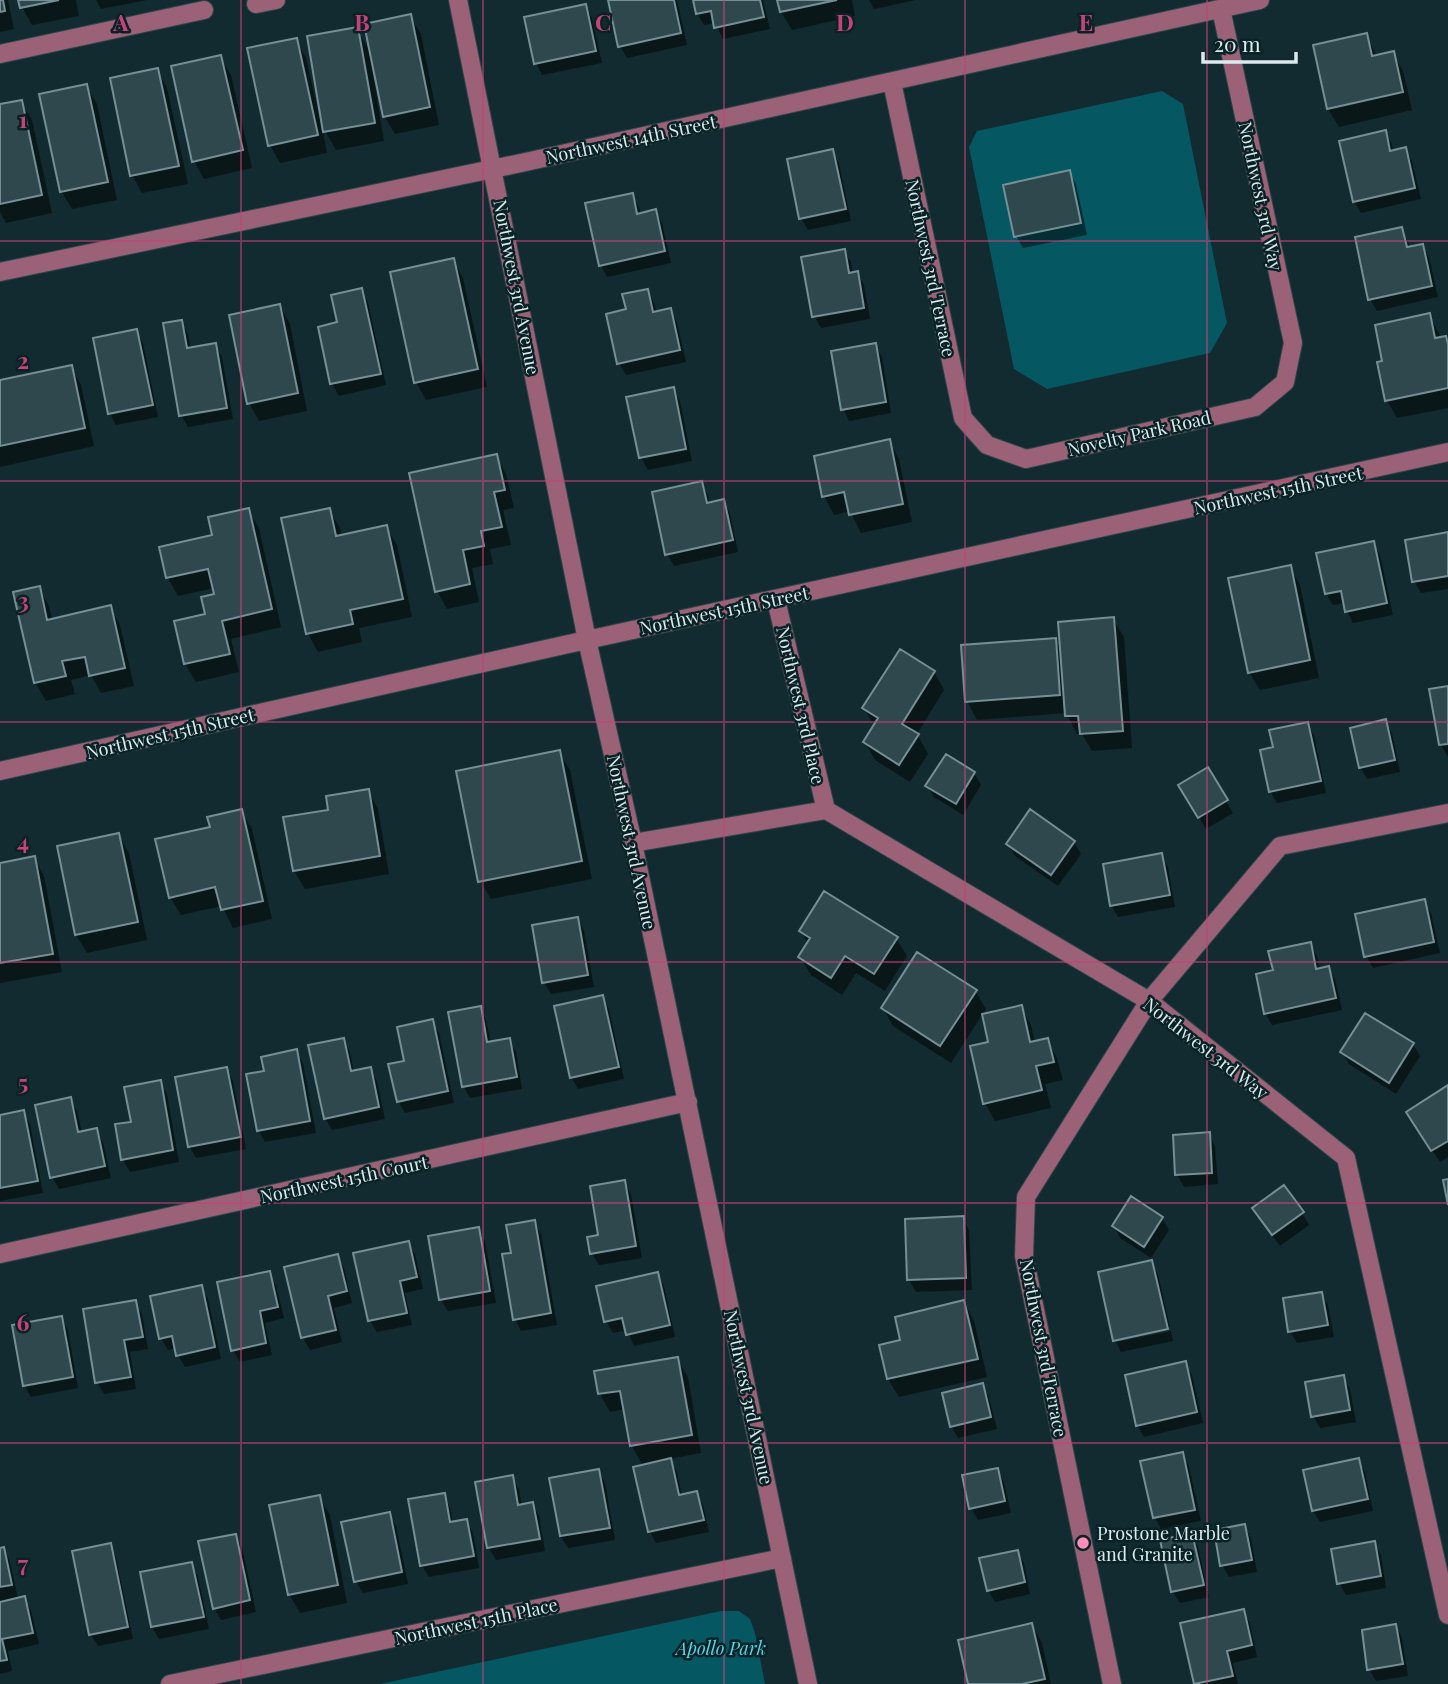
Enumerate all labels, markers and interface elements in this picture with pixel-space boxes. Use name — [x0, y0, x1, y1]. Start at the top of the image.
text: A — [112, 6, 129, 37]
text: B — [354, 6, 370, 37]
text: C — [595, 6, 611, 37]
text: D — [836, 6, 854, 37]
text: E — [1079, 6, 1093, 37]
scale bar — [1203, 21, 1296, 65]
text: 20 m — [1214, 29, 1261, 57]
text: 1 — [19, 103, 28, 134]
street label: Northwest 14th Street — [544, 109, 719, 169]
street label: Northwest 3rd Way — [1233, 119, 1289, 273]
street label: Northwest 3rd Terrace — [900, 177, 962, 359]
street label: Northwest 3rd Avenue — [488, 197, 546, 377]
text: 2 — [17, 344, 29, 375]
street label: Novelty Park Road — [1065, 405, 1214, 461]
street label: Northwest 15th Street — [1191, 460, 1365, 520]
street label: Northwest 15th Street — [637, 580, 811, 640]
text: 3 — [17, 584, 29, 615]
street label: Northwest 3rd Place — [771, 624, 831, 786]
street label: Northwest 15th Street — [83, 702, 257, 764]
street label: Northwest 3rd Avenue — [602, 752, 662, 932]
text: 4 — [17, 825, 29, 856]
street label: Northwest 3rd Way — [1139, 992, 1273, 1104]
text: 5 — [18, 1066, 28, 1097]
street label: Northwest 15th Court — [258, 1149, 431, 1209]
street label: Northwest 3rd Terrace — [1015, 1257, 1073, 1439]
text: 6 — [17, 1306, 30, 1337]
street label: Northwest 3rd Avenue — [719, 1307, 779, 1487]
place label: Prostone Marble and Granite — [1097, 1521, 1230, 1566]
marker: Prostone Marble and Granite — [1075, 1535, 1091, 1551]
text: 7 — [18, 1547, 29, 1578]
street label: Northwest 15th Place — [392, 1592, 560, 1650]
park label: Apollo Park — [674, 1636, 766, 1660]

